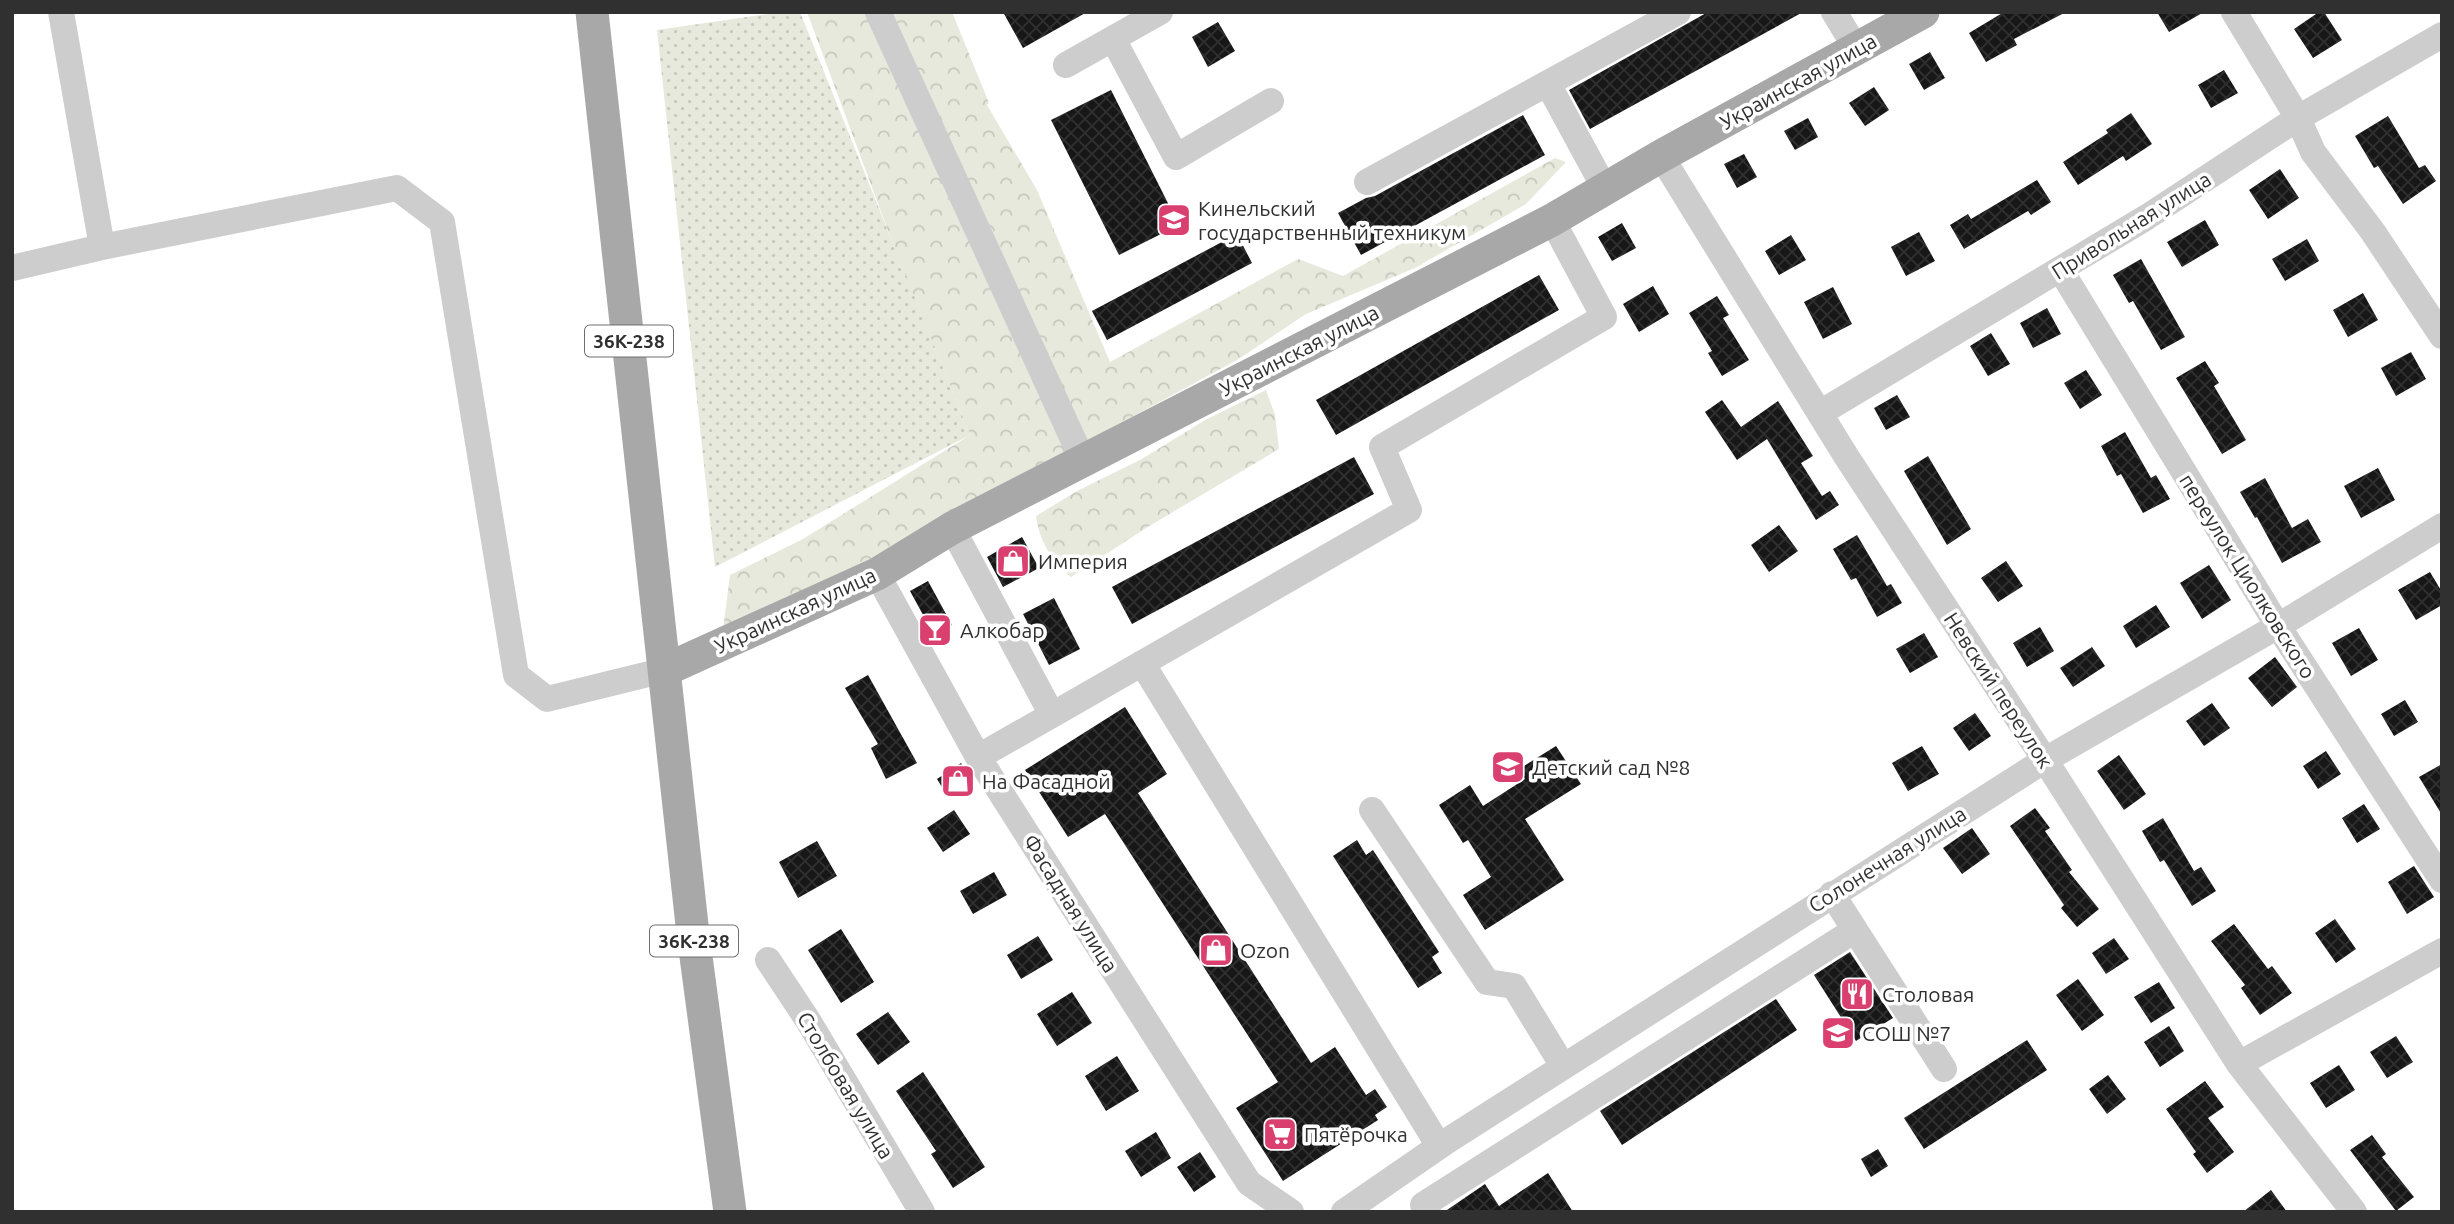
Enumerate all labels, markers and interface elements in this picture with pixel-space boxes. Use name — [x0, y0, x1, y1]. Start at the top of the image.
street label: Украинская улица — [1716, 28, 1880, 134]
street label: Привольная улица — [2047, 166, 2215, 284]
place label: Кинельский государственный техникум — [1198, 196, 1466, 244]
school or university icon: Кинельский государственный техникум — [1155, 201, 1193, 239]
street label: Украинская улица — [1216, 300, 1382, 400]
road number: 36К-238 — [585, 326, 673, 356]
street label: переулок Циолковского — [2175, 469, 2321, 683]
shop icon: Империя — [994, 542, 1032, 580]
place label: Империя — [1038, 549, 1128, 573]
street label: Украинская улица — [711, 562, 879, 658]
street label: Невский переулок — [1940, 608, 2058, 772]
bar icon: Алкобар — [916, 611, 954, 649]
place label: Алкобар — [960, 618, 1044, 642]
school or university icon: Детский сад №8 — [1489, 748, 1527, 786]
place label: Детский сад №8 — [1532, 755, 1690, 779]
shop icon: На Фасадной — [939, 762, 977, 800]
place label: На Фасадной — [982, 769, 1111, 793]
street label: Солонечная улица — [1804, 801, 1970, 917]
street label: Фасадная улица — [1019, 830, 1123, 976]
road number: 36К-238 — [650, 925, 738, 956]
shop icon: Ozon — [1197, 931, 1235, 969]
place label: Ozon — [1240, 938, 1290, 962]
restaurant icon: Столовая — [1838, 975, 1876, 1013]
place label: Столовая — [1882, 982, 1974, 1006]
street label: Столбовая улица — [793, 1007, 899, 1163]
school or university icon: СОШ №7 — [1819, 1014, 1857, 1052]
place label: СОШ №7 — [1862, 1021, 1951, 1045]
supermarket icon: Пятёрочка — [1261, 1115, 1299, 1153]
place label: Пятёрочка — [1304, 1122, 1408, 1146]

